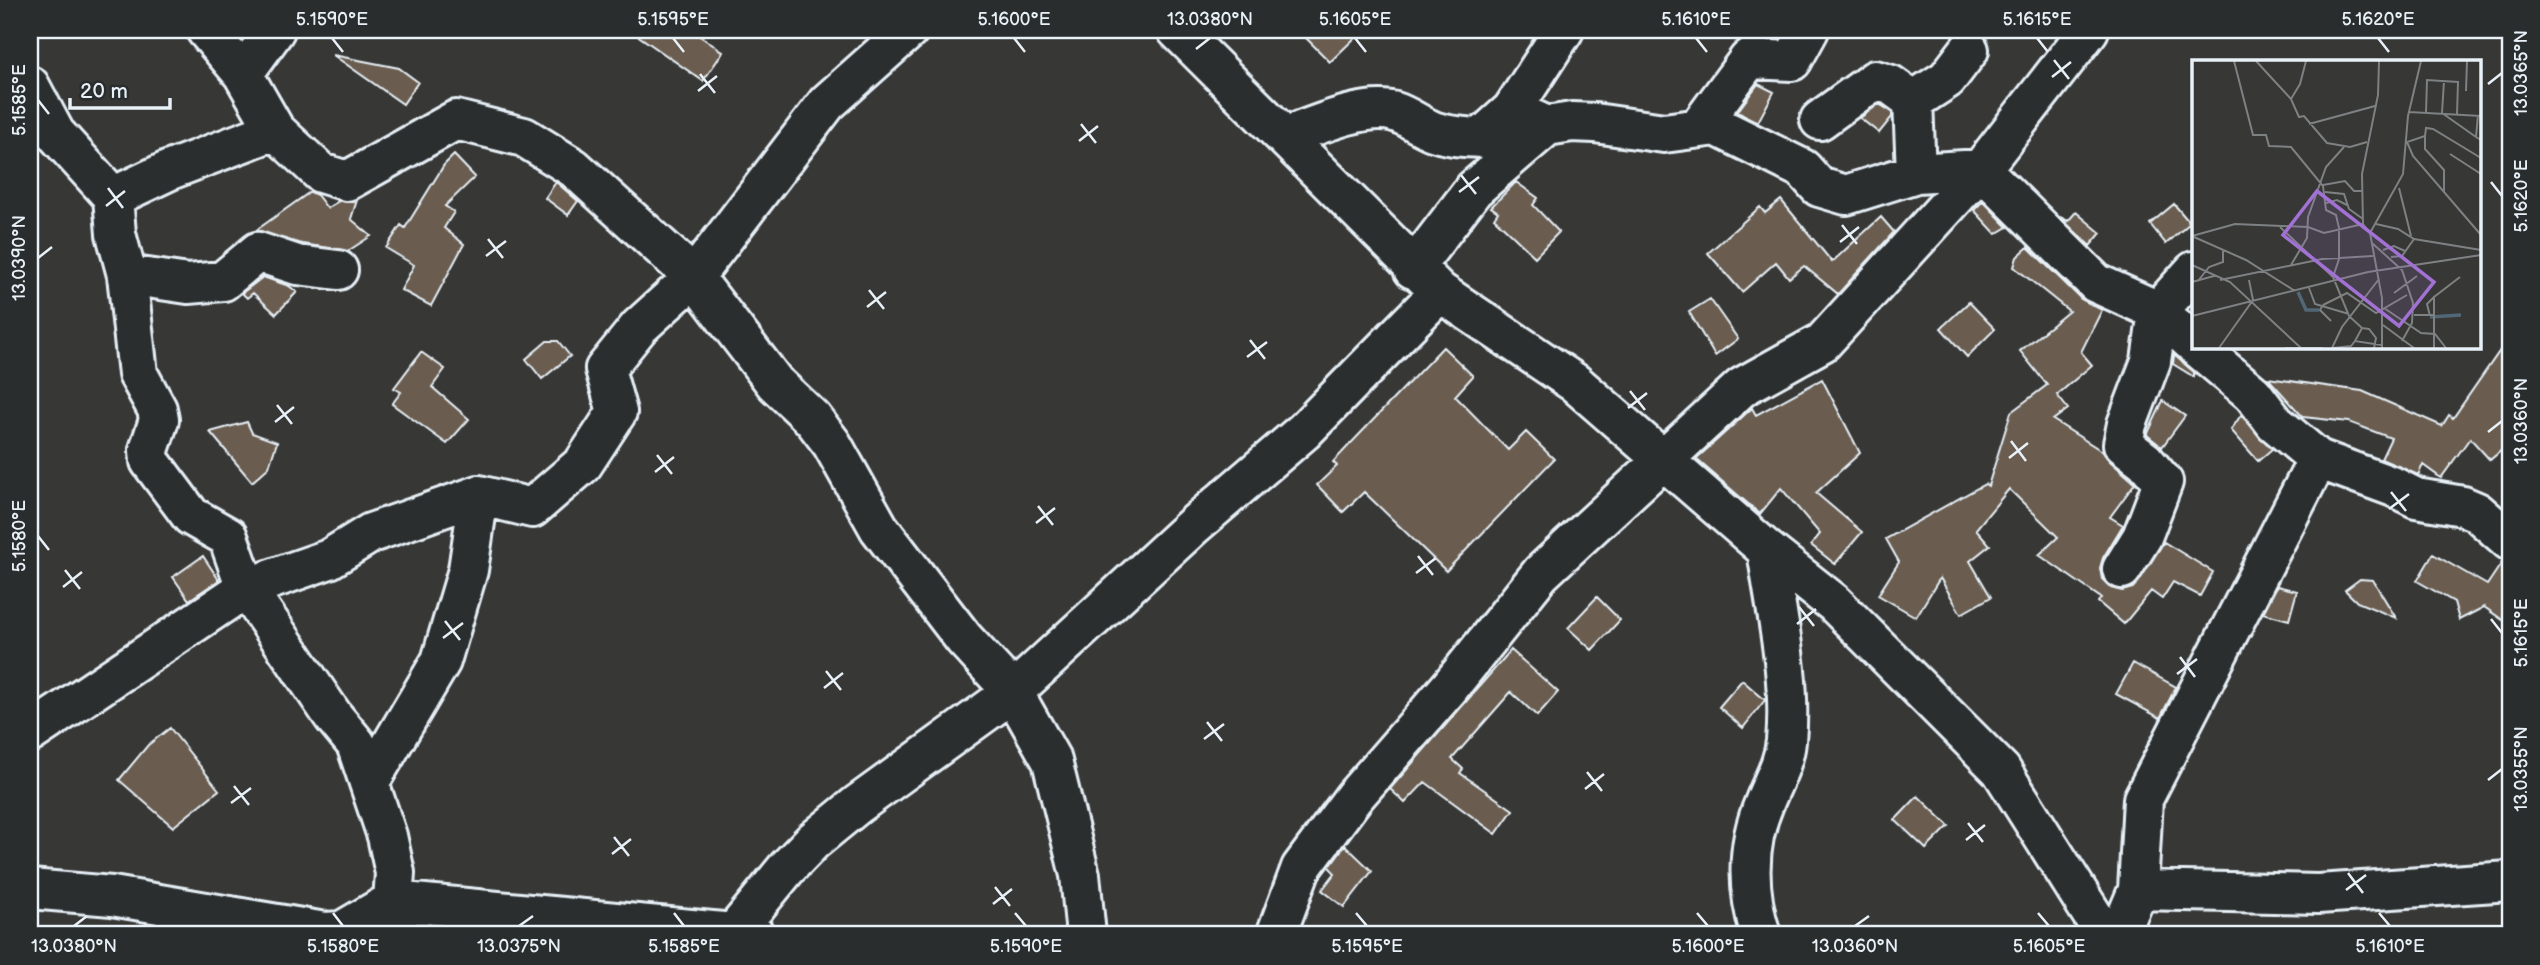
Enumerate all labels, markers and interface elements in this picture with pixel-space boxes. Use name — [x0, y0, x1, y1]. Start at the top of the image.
text: 5.1590°E — [296, 9, 368, 30]
text: 5.1595°E — [637, 9, 709, 30]
text: 5.1600°E — [977, 9, 1051, 30]
text: 13.0380°N — [1167, 9, 1253, 30]
text: 5.1605°E — [1319, 9, 1391, 30]
text: 5.1610°E — [1661, 9, 1731, 30]
text: 5.1615°E — [2003, 9, 2072, 30]
text: 5.1620°E — [2341, 9, 2415, 30]
text: 13.0365°N — [2511, 30, 2532, 116]
inset map — [2192, 60, 2480, 348]
text: 5.1585°E — [9, 64, 30, 136]
scale bar — [70, 66, 170, 110]
text: 20 m — [80, 79, 128, 104]
text: 5.1620°E — [2511, 159, 2532, 233]
text: 13.0390°N — [9, 215, 30, 301]
text: 13.0360°N — [2511, 378, 2532, 464]
text: 5.1580°E — [9, 500, 30, 572]
text: 5.1615°E — [2511, 598, 2532, 668]
text: 13.0355°N — [2511, 726, 2532, 812]
text: 13.0380°N — [31, 936, 117, 957]
text: 5.1580°E — [307, 936, 379, 957]
text: 13.0375°N — [477, 936, 561, 957]
text: 5.1585°E — [648, 936, 720, 957]
text: 5.1590°E — [990, 936, 1062, 957]
text: 5.1595°E — [1331, 936, 1403, 957]
text: 5.1600°E — [1671, 936, 1745, 957]
text: 13.0360°N — [1812, 936, 1898, 957]
text: 5.1605°E — [2013, 936, 2085, 957]
text: 5.1610°E — [2355, 936, 2425, 957]

